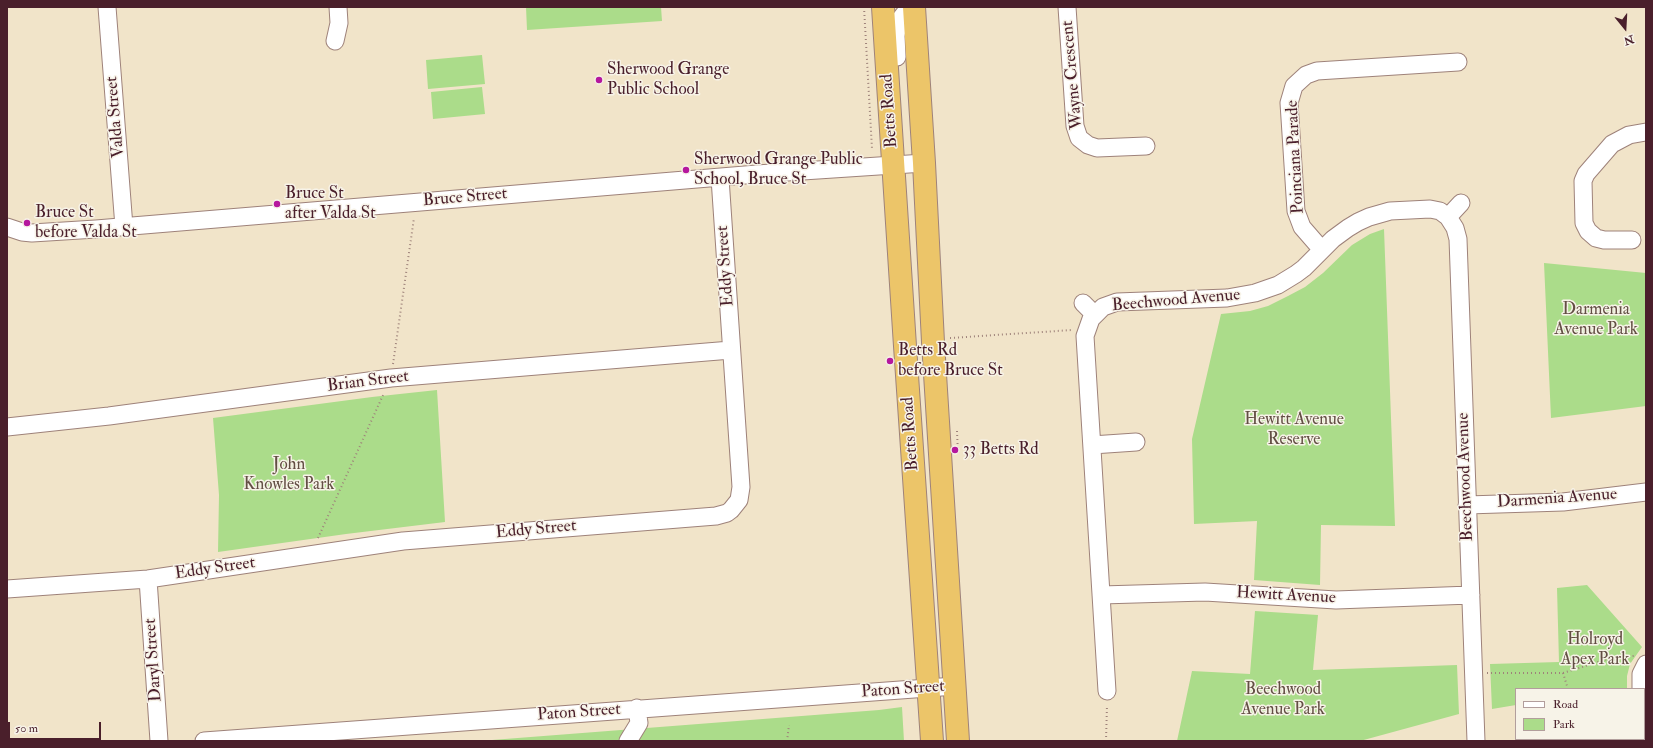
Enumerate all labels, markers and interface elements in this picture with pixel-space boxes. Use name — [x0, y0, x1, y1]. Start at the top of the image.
north arrow — [1605, 8, 1645, 48]
street label: Wayne Crescent — [1058, 20, 1088, 130]
text: N — [1622, 32, 1636, 48]
place label: Sherwood Grange Public School — [607, 60, 729, 100]
street label: Betts Road — [877, 73, 903, 149]
street label: Valda Street — [102, 75, 130, 159]
marker: Sherwood Grange Public School — [594, 75, 604, 85]
street label: Poinciana Parade — [1283, 100, 1309, 214]
place label: Sherwood Grange Public School, Bruce St — [694, 150, 863, 190]
marker: Sherwood Grange Public School, Bruce St — [681, 165, 691, 175]
place label: Bruce St after Valda St — [285, 184, 376, 224]
street label: Bruce Street — [422, 184, 508, 212]
marker: Bruce St after Valda St — [272, 199, 282, 209]
place label: Bruce St before Valda St — [35, 203, 137, 243]
marker: Bruce St before Valda St — [22, 218, 32, 228]
street label: Eddy Street — [713, 225, 739, 307]
street label: Beechwood Avenue — [1111, 285, 1241, 317]
park label: Darmenia Avenue Park — [1554, 300, 1638, 340]
place label: Betts Rd before Bruce St — [898, 341, 1003, 381]
marker: Betts Rd before Bruce St — [885, 356, 895, 366]
street label: Brian Street — [326, 367, 410, 397]
street label: Betts Road — [898, 396, 924, 472]
park label: Hewitt Avenue Reserve — [1244, 410, 1344, 450]
street label: Beechwood Avenue — [1454, 412, 1478, 542]
place label: 33 Betts Rd — [963, 440, 1039, 460]
marker: 33 Betts Rd — [950, 445, 960, 455]
park label: John Knowles Park — [244, 455, 334, 495]
street label: Darmenia Avenue — [1496, 485, 1618, 513]
street label: Eddy Street — [495, 516, 577, 544]
street label: Eddy Street — [173, 553, 257, 585]
street label: Hewitt Avenue — [1236, 583, 1336, 609]
street label: Daryl Street — [141, 618, 167, 702]
park label: Holroyd Apex Park — [1561, 630, 1629, 670]
street label: Paton Street — [861, 677, 945, 703]
park label: Beechwood Avenue Park — [1241, 680, 1325, 720]
legend — [1515, 688, 1645, 740]
text: Road — [1553, 697, 1578, 712]
street label: Paton Street — [537, 700, 621, 726]
scale bar — [10, 714, 103, 740]
text: Park — [1553, 717, 1575, 732]
text: 50 m — [15, 721, 38, 736]

